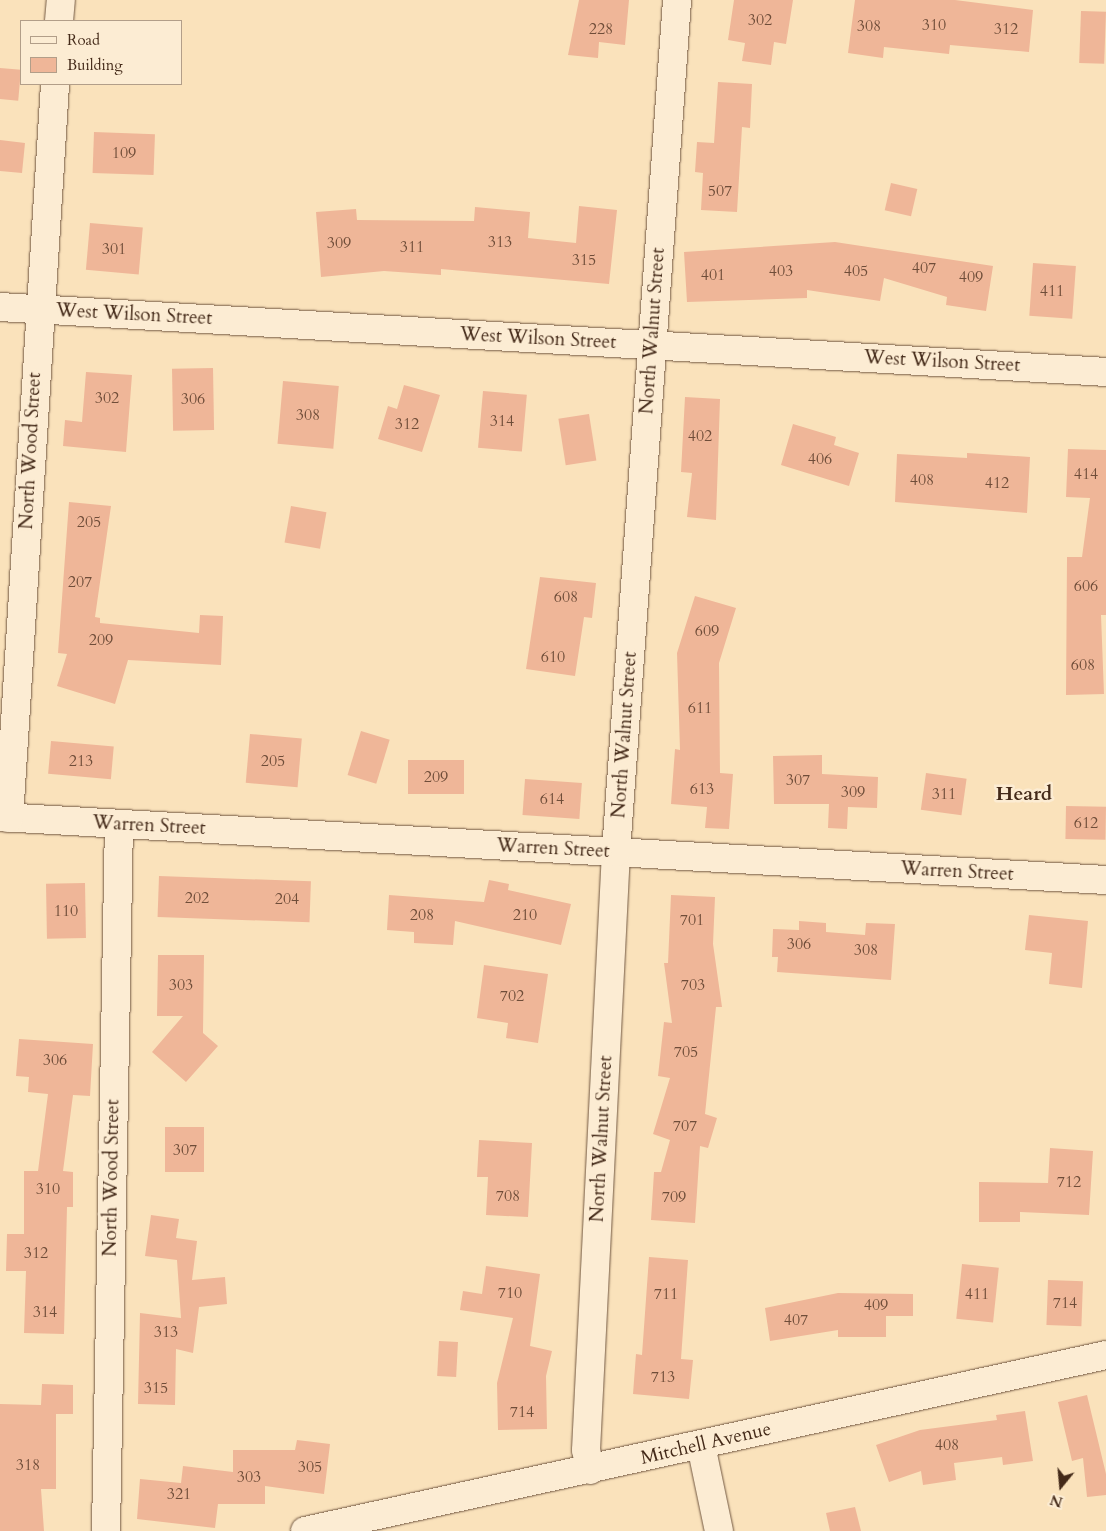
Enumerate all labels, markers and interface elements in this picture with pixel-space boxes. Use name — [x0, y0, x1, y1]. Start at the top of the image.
house number: 302 — [748, 10, 772, 30]
house number: 310 — [922, 15, 946, 35]
house number: 308 — [857, 16, 881, 36]
house number: 228 — [589, 19, 613, 39]
house number: 312 — [994, 19, 1018, 39]
legend — [20, 20, 182, 85]
text: Road — [67, 30, 100, 50]
text: Building — [67, 55, 123, 75]
house number: 109 — [112, 143, 136, 163]
house number: 507 — [708, 181, 732, 201]
house number: 313 — [488, 232, 512, 252]
house number: 309 — [327, 233, 351, 253]
house number: 311 — [400, 237, 424, 257]
house number: 301 — [102, 239, 126, 259]
street label: North Walnut Street — [636, 247, 670, 415]
house number: 315 — [572, 250, 596, 270]
house number: 407 — [912, 258, 936, 278]
house number: 403 — [769, 261, 793, 281]
house number: 405 — [844, 261, 868, 281]
house number: 401 — [701, 265, 725, 285]
house number: 409 — [959, 267, 983, 287]
house number: 411 — [1040, 281, 1064, 301]
street label: West Wilson Street — [55, 300, 213, 330]
street label: West Wilson Street — [459, 324, 617, 354]
street label: West Wilson Street — [863, 347, 1021, 377]
street label: North Wood Street — [15, 372, 47, 530]
house number: 302 — [95, 388, 119, 408]
house number: 306 — [181, 389, 205, 409]
house number: 308 — [296, 405, 320, 425]
house number: 314 — [490, 411, 514, 431]
house number: 312 — [395, 414, 419, 434]
house number: 402 — [688, 426, 712, 446]
house number: 406 — [808, 449, 832, 469]
house number: 414 — [1074, 464, 1098, 484]
house number: 408 — [910, 470, 934, 490]
house number: 412 — [985, 473, 1009, 493]
house number: 205 — [77, 512, 101, 532]
house number: 207 — [68, 572, 92, 592]
house number: 606 — [1074, 576, 1098, 596]
house number: 608 — [554, 587, 578, 607]
house number: 609 — [695, 621, 719, 641]
house number: 209 — [89, 630, 113, 650]
house number: 610 — [541, 647, 565, 667]
street label: North Walnut Street — [608, 651, 642, 819]
house number: 608 — [1071, 655, 1095, 675]
house number: 611 — [688, 698, 712, 718]
house number: 213 — [69, 751, 93, 771]
house number: 205 — [261, 751, 285, 771]
house number: 209 — [424, 767, 448, 787]
house number: 307 — [786, 770, 810, 790]
house number: 613 — [690, 779, 714, 799]
district label: Heard — [996, 781, 1052, 805]
house number: 309 — [841, 782, 865, 802]
house number: 311 — [932, 784, 956, 804]
house number: 614 — [540, 789, 564, 809]
street label: Warren Street — [92, 812, 206, 840]
house number: 612 — [1074, 813, 1098, 833]
street label: Warren Street — [496, 835, 610, 863]
street label: Warren Street — [900, 858, 1014, 886]
house number: 202 — [185, 888, 209, 908]
house number: 204 — [275, 889, 299, 909]
house number: 110 — [54, 901, 78, 921]
house number: 208 — [410, 905, 434, 925]
house number: 210 — [513, 905, 537, 925]
house number: 701 — [680, 910, 704, 930]
house number: 306 — [787, 934, 811, 954]
house number: 308 — [854, 940, 878, 960]
house number: 303 — [169, 975, 193, 995]
house number: 703 — [681, 975, 705, 995]
house number: 702 — [500, 986, 524, 1006]
house number: 705 — [674, 1042, 698, 1062]
house number: 306 — [43, 1050, 67, 1070]
street label: North Walnut Street — [586, 1055, 618, 1223]
street label: North Wood Street — [99, 1099, 125, 1257]
house number: 707 — [673, 1116, 697, 1136]
house number: 307 — [173, 1140, 197, 1160]
house number: 712 — [1057, 1172, 1081, 1192]
house number: 310 — [36, 1179, 60, 1199]
house number: 708 — [496, 1186, 520, 1206]
house number: 709 — [662, 1187, 686, 1207]
house number: 312 — [24, 1243, 48, 1263]
house number: 710 — [498, 1283, 522, 1303]
house number: 711 — [654, 1284, 678, 1304]
house number: 411 — [965, 1284, 989, 1304]
house number: 714 — [1053, 1293, 1077, 1313]
house number: 409 — [864, 1295, 888, 1315]
house number: 314 — [33, 1302, 57, 1322]
house number: 407 — [784, 1310, 808, 1330]
house number: 313 — [154, 1322, 178, 1342]
house number: 713 — [651, 1367, 675, 1387]
house number: 315 — [144, 1378, 168, 1398]
house number: 714 — [510, 1402, 534, 1422]
street label: Mitchell Avenue — [638, 1418, 774, 1470]
house number: 408 — [935, 1435, 959, 1455]
house number: 318 — [16, 1455, 40, 1475]
house number: 305 — [298, 1457, 322, 1477]
north arrow — [1036, 1461, 1086, 1511]
house number: 303 — [237, 1467, 261, 1487]
house number: 321 — [167, 1484, 191, 1504]
text: N — [1048, 1490, 1065, 1512]

